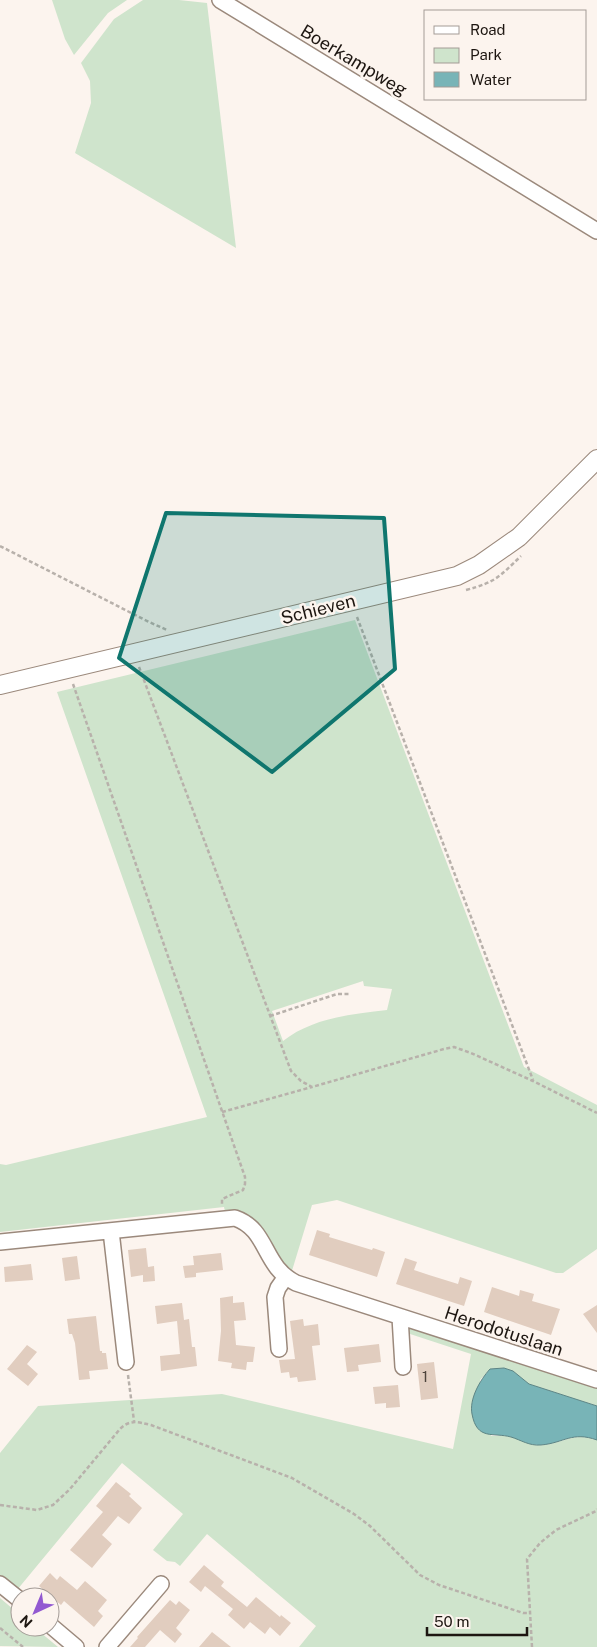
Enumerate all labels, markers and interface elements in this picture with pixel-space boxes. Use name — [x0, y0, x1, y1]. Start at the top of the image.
legend — [424, 10, 587, 100]
street label: Boerkampweg — [297, 20, 411, 100]
text: Road — [470, 21, 506, 38]
text: Park — [470, 46, 502, 63]
text: Water — [470, 71, 512, 88]
street label: Schieven — [279, 590, 357, 628]
street label: Herodotuslaan — [442, 1302, 566, 1360]
house number: 1 — [422, 1368, 428, 1385]
north arrow — [10, 1587, 60, 1637]
scale bar — [427, 1604, 527, 1636]
text: N — [16, 1612, 35, 1631]
text: 50 m — [434, 1613, 469, 1630]

